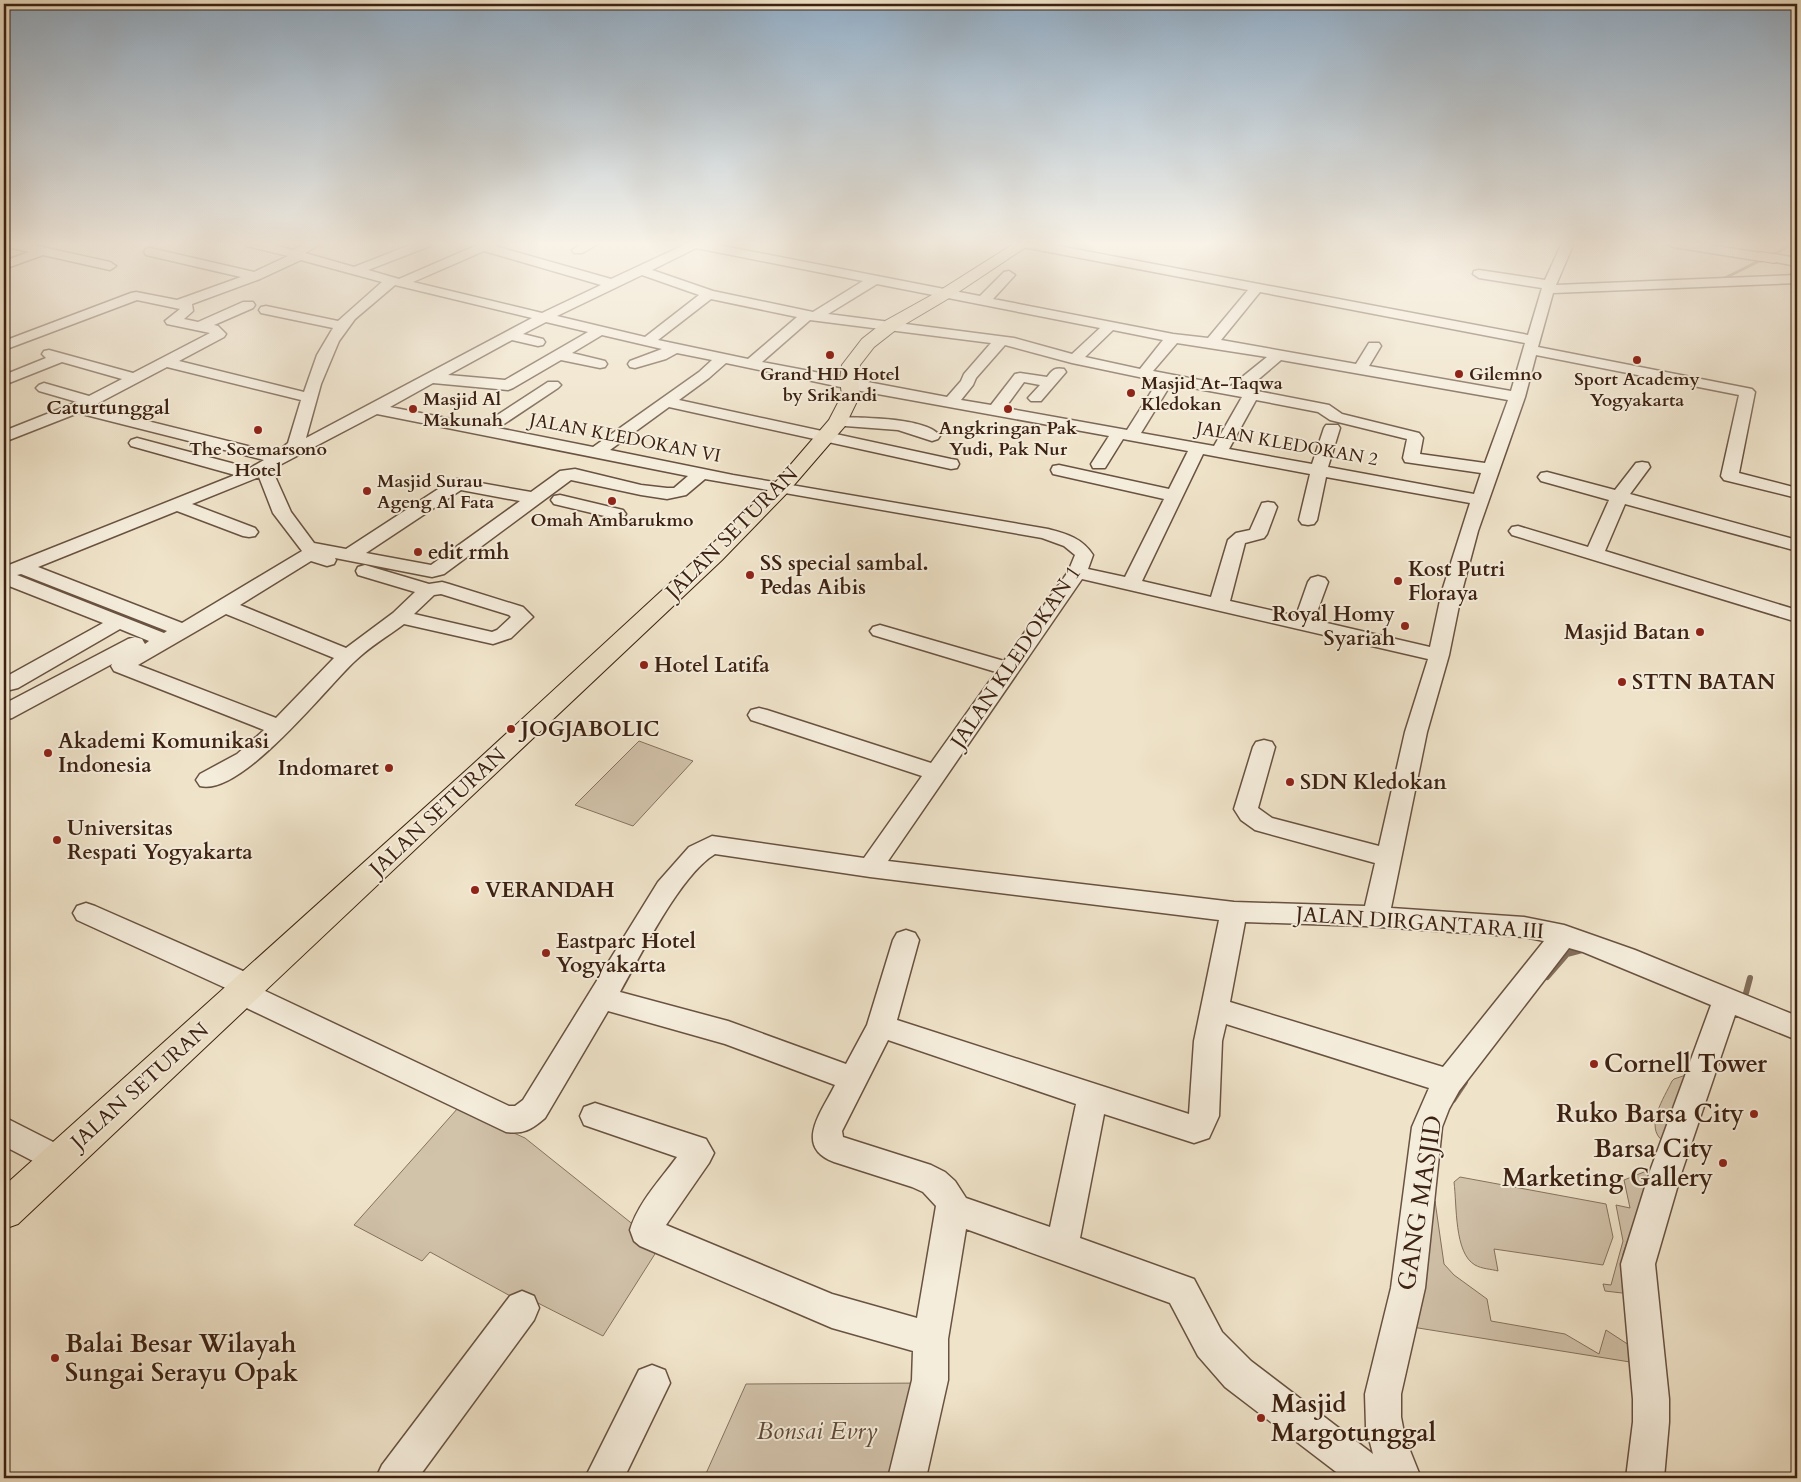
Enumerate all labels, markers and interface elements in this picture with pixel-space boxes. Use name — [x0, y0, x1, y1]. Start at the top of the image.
marker: Grand HD Hotel by Srikandi — [824, 349, 836, 361]
marker: Sport Academy Yogyakarta — [1631, 354, 1643, 366]
place label: Grand HD Hotel by Srikandi — [760, 362, 900, 408]
place label: Gilemno — [1469, 362, 1542, 387]
place label: Sport Academy Yogyakarta — [1574, 367, 1701, 413]
marker: Gilemno — [1453, 368, 1465, 380]
place label: Masjid At-Taqwa Kledokan — [1141, 371, 1283, 417]
place label: Masjid Al Makunah — [423, 387, 503, 433]
marker: Masjid At-Taqwa Kledokan — [1125, 387, 1137, 399]
district label: Caturtunggal — [46, 394, 170, 421]
marker: Masjid Al Makunah — [407, 403, 419, 415]
marker: Angkringan Pak Yudi, Pak Nur — [1002, 403, 1014, 415]
street label: JALAN KLEDOKAN VI — [524, 407, 723, 469]
street label: JALAN KLEDOKAN 2 — [1191, 415, 1380, 472]
place label: Angkringan Pak Yudi, Pak Nur — [939, 416, 1078, 462]
marker: The Soemarsono Hotel — [252, 424, 264, 436]
place label: The Soemarsono Hotel — [189, 437, 327, 483]
street label: JALAN SETURAN — [657, 460, 805, 608]
place label: Masjid Surau Ageng Al Fata — [377, 469, 494, 515]
marker: Masjid Surau Ageng Al Fata — [361, 485, 373, 497]
marker: Omah Ambarukmo — [606, 495, 618, 507]
place label: Omah Ambarukmo — [530, 508, 694, 533]
place label: edit rmh — [428, 538, 509, 567]
marker: edit rmh — [412, 546, 424, 558]
place label: SS special sambal. Pedas Aibis — [760, 549, 929, 602]
place label: Kost Putri Floraya — [1408, 555, 1505, 608]
street label: JALAN KLEDOKAN 1 — [942, 560, 1088, 757]
marker: SS special sambal. Pedas Aibis — [744, 569, 756, 581]
marker: Kost Putri Floraya — [1392, 575, 1404, 587]
place label: Royal Homy Syariah — [1272, 600, 1395, 653]
place label: Masjid Batan — [1564, 618, 1691, 647]
marker: Royal Homy Syariah — [1399, 620, 1411, 632]
marker: Masjid Batan — [1694, 626, 1706, 638]
place label: Hotel Latifa — [654, 651, 770, 680]
marker: Hotel Latifa — [638, 659, 650, 671]
place label: STTN BATAN — [1632, 668, 1775, 697]
marker: STTN BATAN — [1616, 676, 1628, 688]
place label: JOGJABOLIC — [518, 715, 660, 744]
marker: JOGJABOLIC — [505, 723, 517, 735]
place label: Akademi Komunikasi Indonesia — [58, 727, 270, 780]
street label: JALAN SETURAN — [361, 741, 513, 885]
marker: Akademi Komunikasi Indonesia — [42, 747, 54, 759]
place label: Indomaret — [278, 754, 380, 783]
marker: Indomaret — [383, 762, 395, 774]
place label: SDN Kledokan — [1300, 768, 1447, 797]
marker: SDN Kledokan — [1284, 776, 1296, 788]
place label: Universitas Respati Yogyakarta — [67, 814, 253, 867]
marker: Universitas Respati Yogyakarta — [51, 834, 63, 846]
place label: VERANDAH — [485, 876, 614, 905]
marker: VERANDAH — [469, 884, 481, 896]
street label: JALAN DIRGANTARA III — [1292, 900, 1545, 946]
place label: Eastparc Hotel Yogyakarta — [556, 927, 696, 980]
marker: Eastparc Hotel Yogyakarta — [540, 947, 552, 959]
street label: JALAN SETURAN — [62, 1016, 215, 1158]
place label: Cornell Tower — [1604, 1047, 1768, 1081]
marker: Cornell Tower — [1588, 1058, 1600, 1070]
place label: Ruko Barsa City — [1556, 1097, 1744, 1131]
marker: Ruko Barsa City — [1748, 1108, 1760, 1120]
street label: GANG MASJID — [1389, 1113, 1451, 1293]
place label: Barsa City Marketing Gallery — [1502, 1132, 1713, 1195]
marker: Barsa City Marketing Gallery — [1717, 1157, 1729, 1169]
place label: Balai Besar Wilayah Sungai Serayu Opak — [65, 1327, 299, 1390]
marker: Balai Besar Wilayah Sungai Serayu Opak — [49, 1352, 61, 1364]
place label: Masjid Margotunggal — [1271, 1387, 1436, 1450]
marker: Masjid Margotunggal — [1255, 1412, 1267, 1424]
park label: Bonsai Evry — [756, 1414, 878, 1448]

